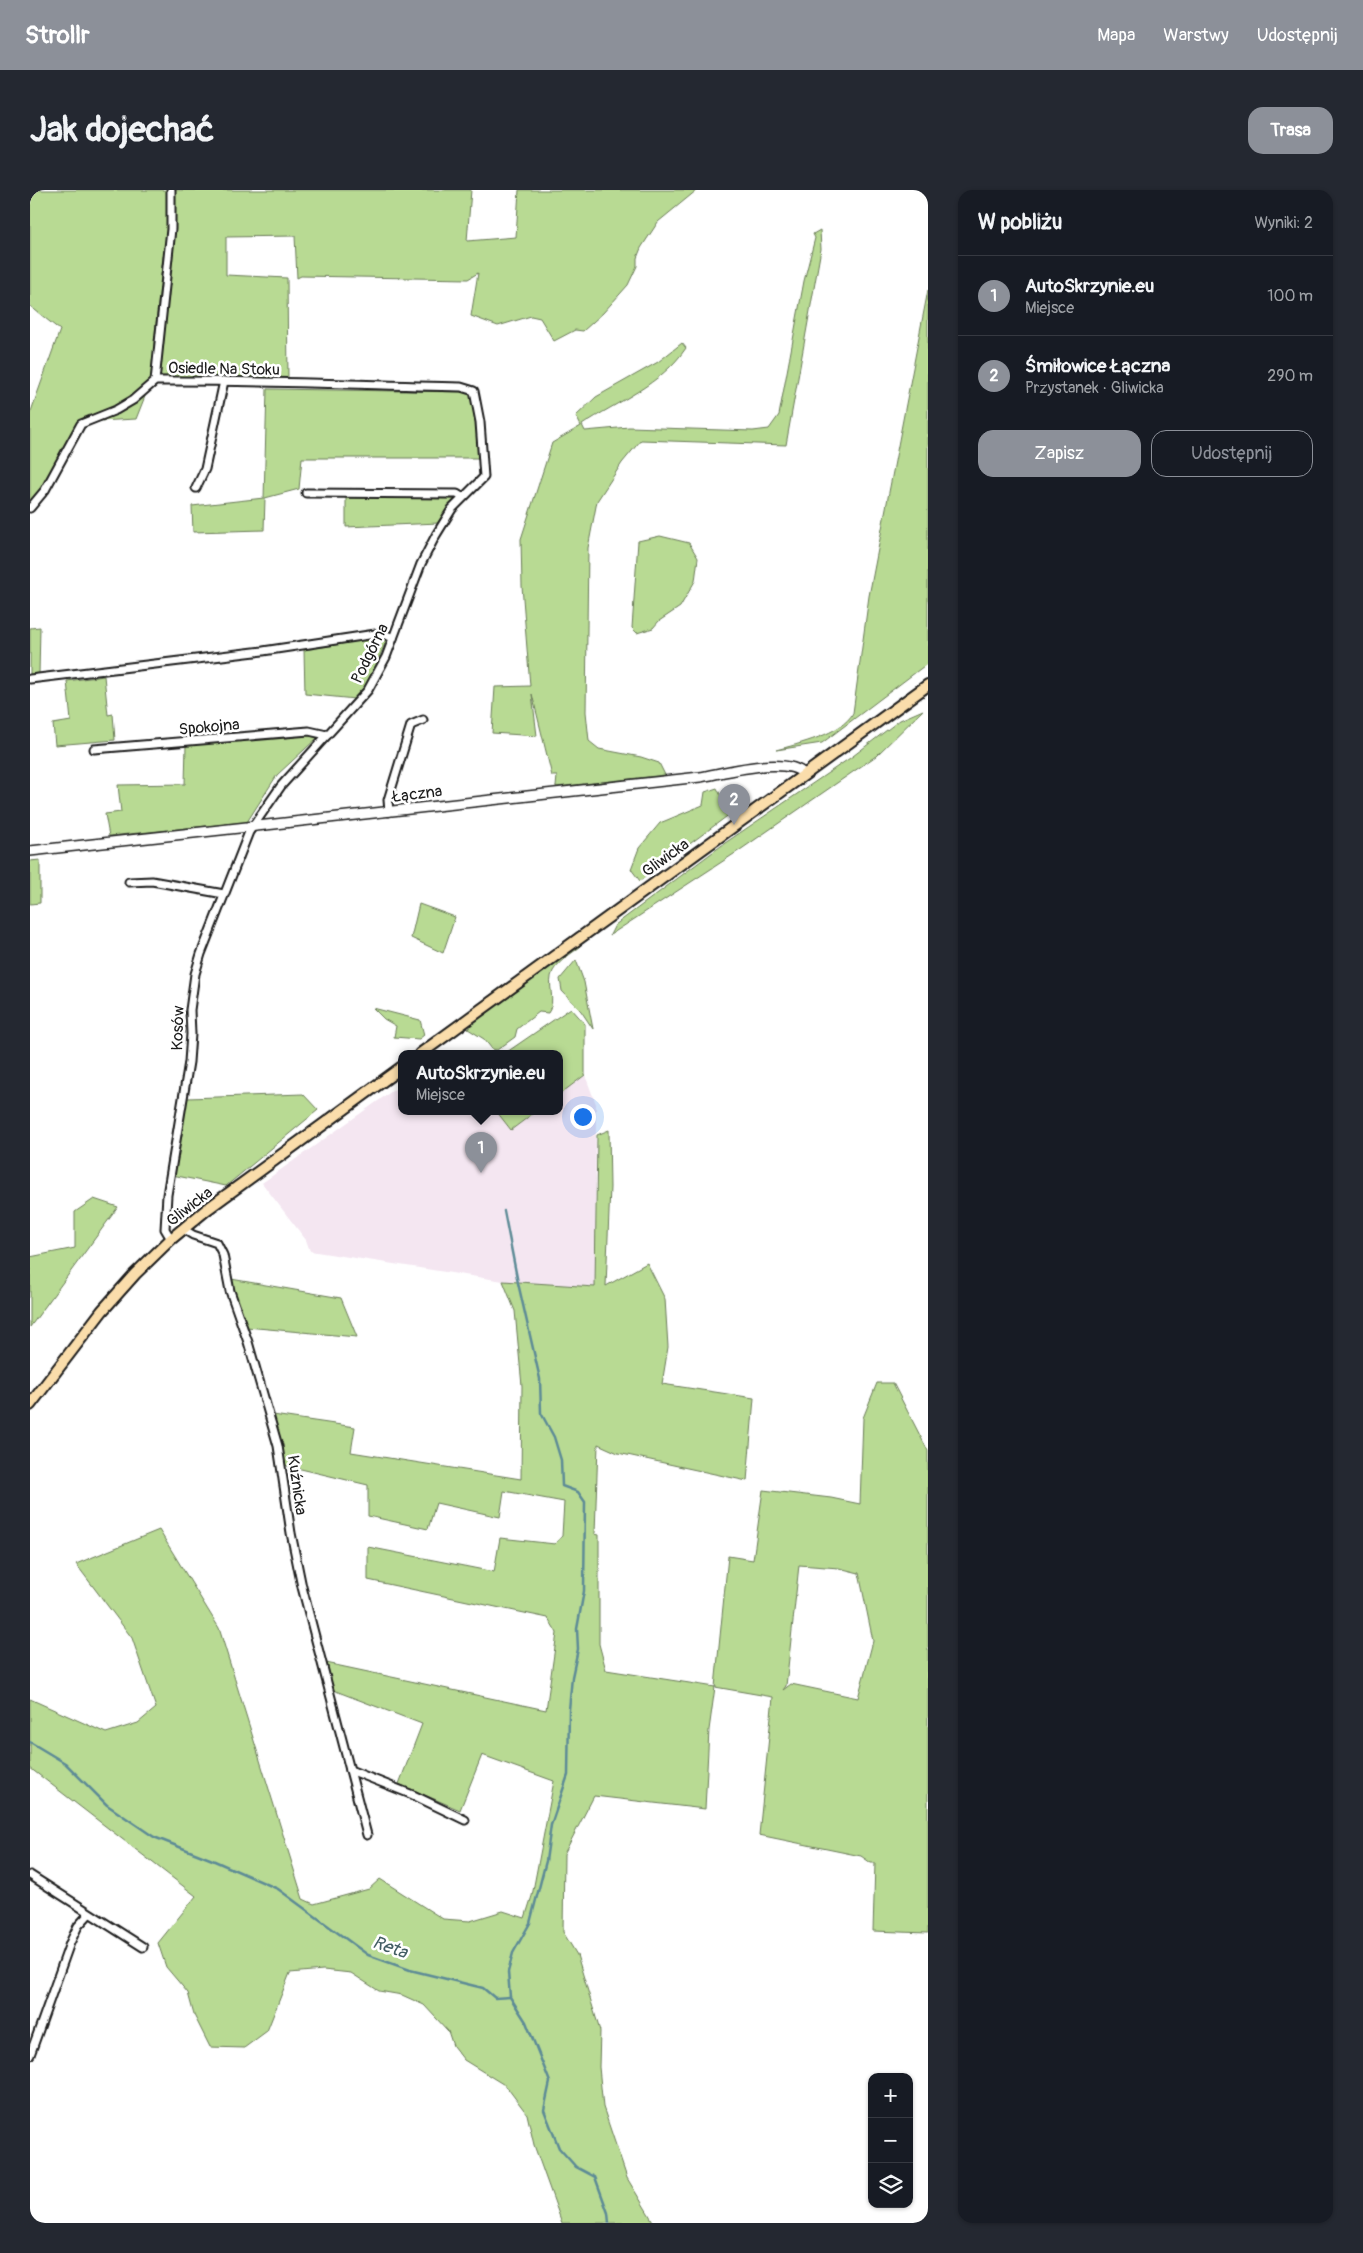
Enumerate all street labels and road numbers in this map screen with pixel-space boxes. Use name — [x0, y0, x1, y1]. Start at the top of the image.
street label: Osiedle Na Stoku — [168, 358, 280, 380]
street label: Podgórna — [347, 620, 393, 687]
street label: Spokojna — [178, 714, 240, 740]
street label: Łączna — [390, 781, 443, 807]
street label: Gliwicka — [638, 834, 693, 881]
street label: Kosów — [167, 1005, 189, 1051]
street label: Gliwicka — [163, 1183, 217, 1231]
street label: Kuźnicka — [283, 1454, 311, 1516]

